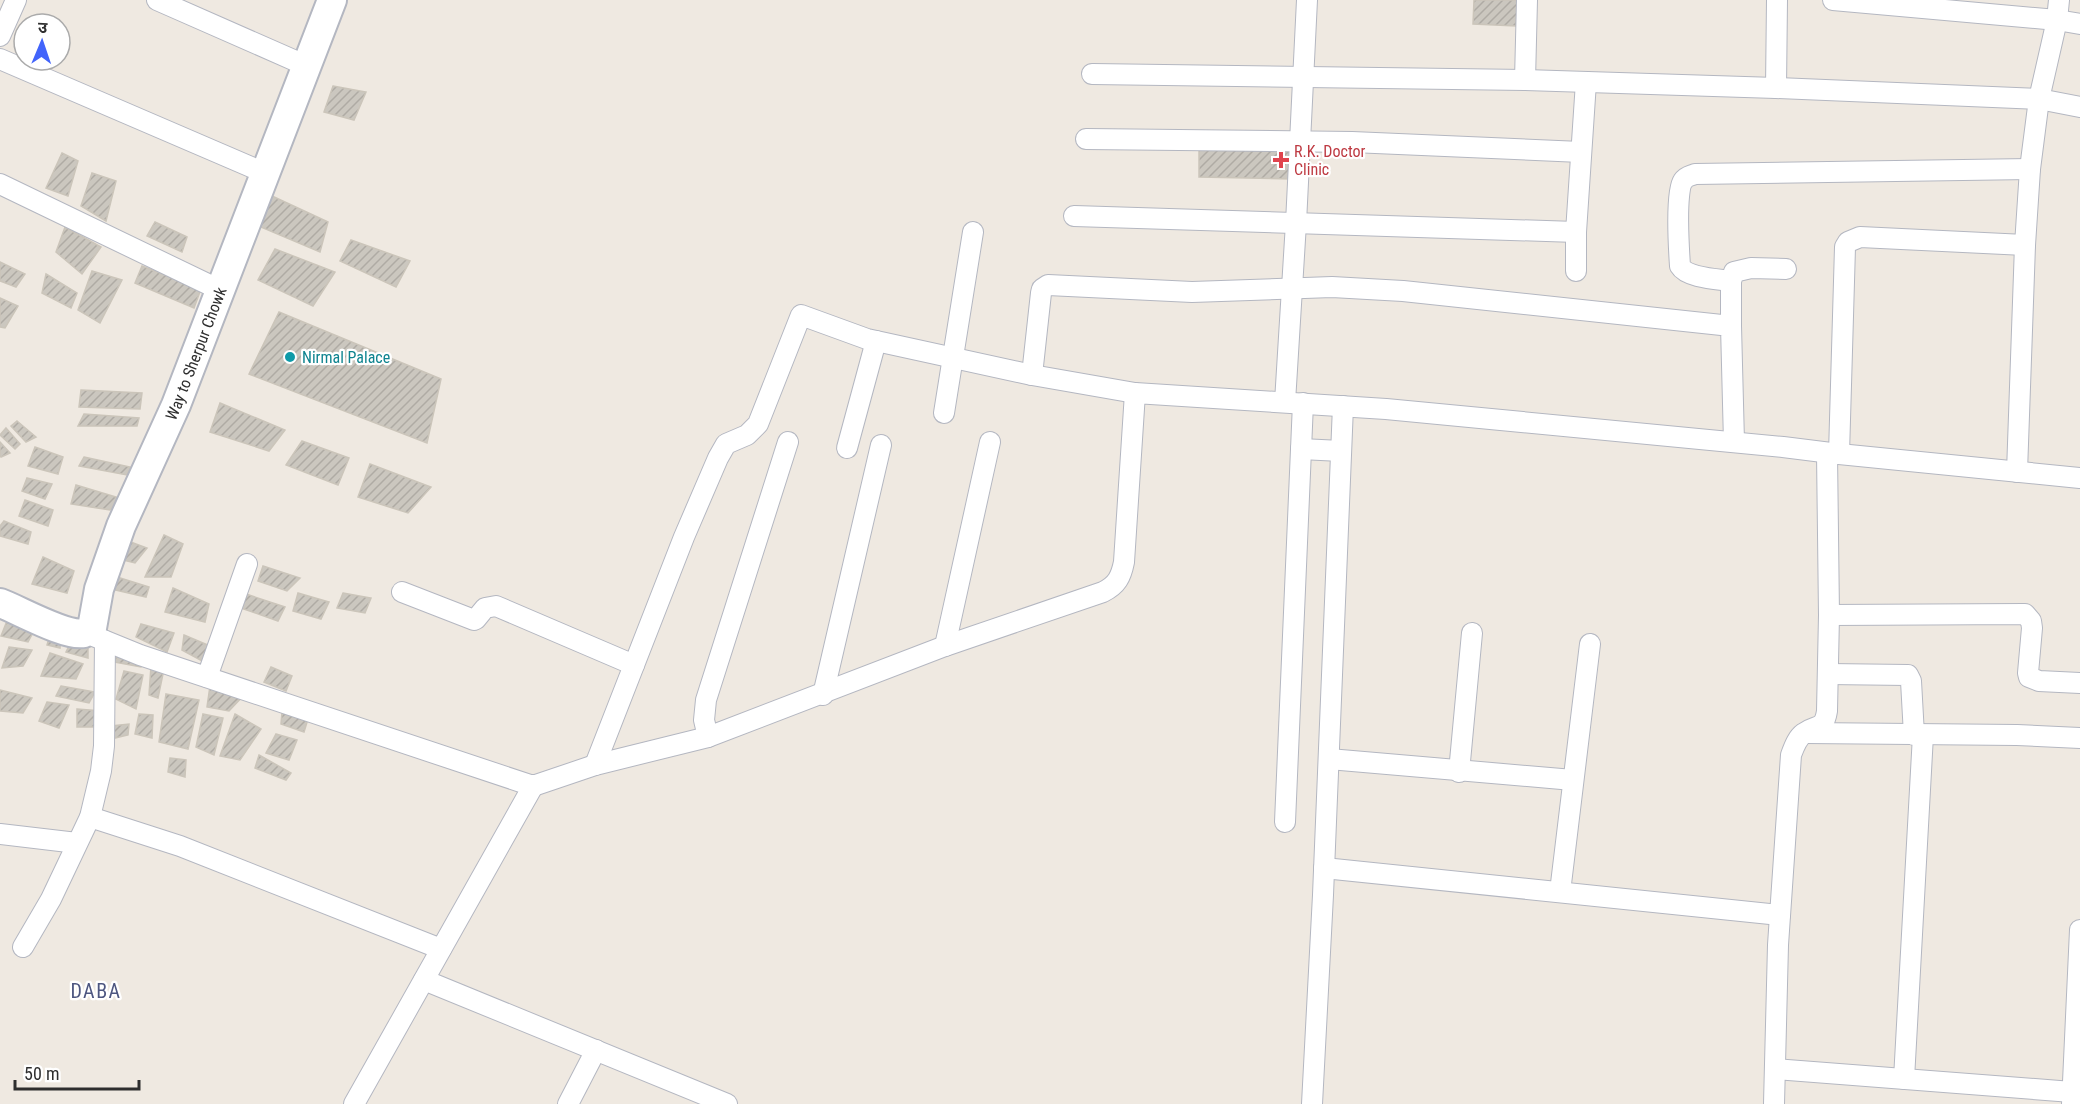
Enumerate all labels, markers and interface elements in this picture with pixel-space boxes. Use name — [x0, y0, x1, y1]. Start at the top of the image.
north arrow — [12, 12, 72, 72]
text: उ — [37, 18, 48, 37]
place label: R.K. Doctor Clinic — [1294, 142, 1365, 179]
marker: R.K. Doctor Clinic — [1272, 151, 1290, 169]
street label: Way to Sherpur Chowk — [161, 283, 230, 423]
place label: Nirmal Palace — [302, 348, 390, 367]
marker: Nirmal Palace — [283, 350, 297, 364]
district label: DABA — [70, 979, 122, 1003]
scale bar — [15, 1053, 140, 1091]
text: 50 m — [24, 1063, 59, 1084]

